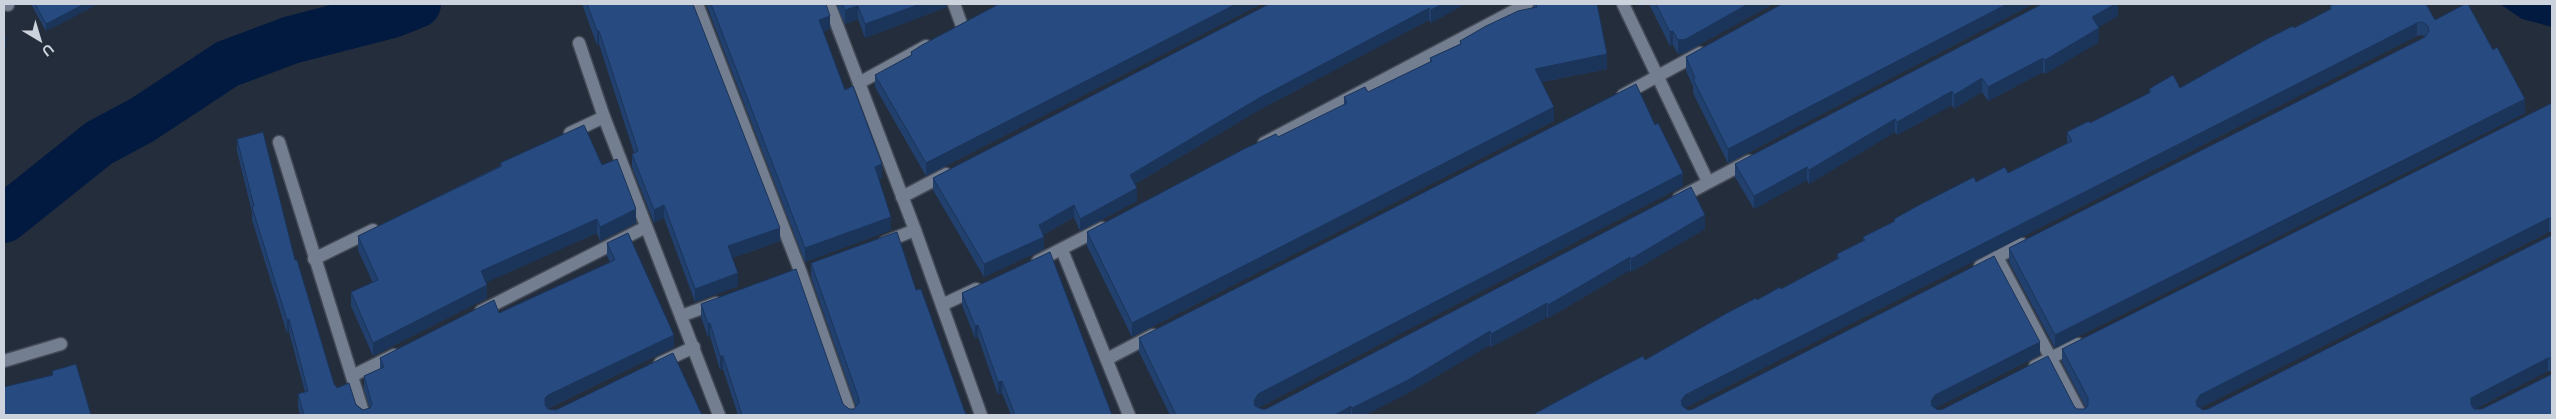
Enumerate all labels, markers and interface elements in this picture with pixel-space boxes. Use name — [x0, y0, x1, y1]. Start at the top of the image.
north arrow — [15, 15, 65, 65]
text: U — [39, 41, 57, 60]

